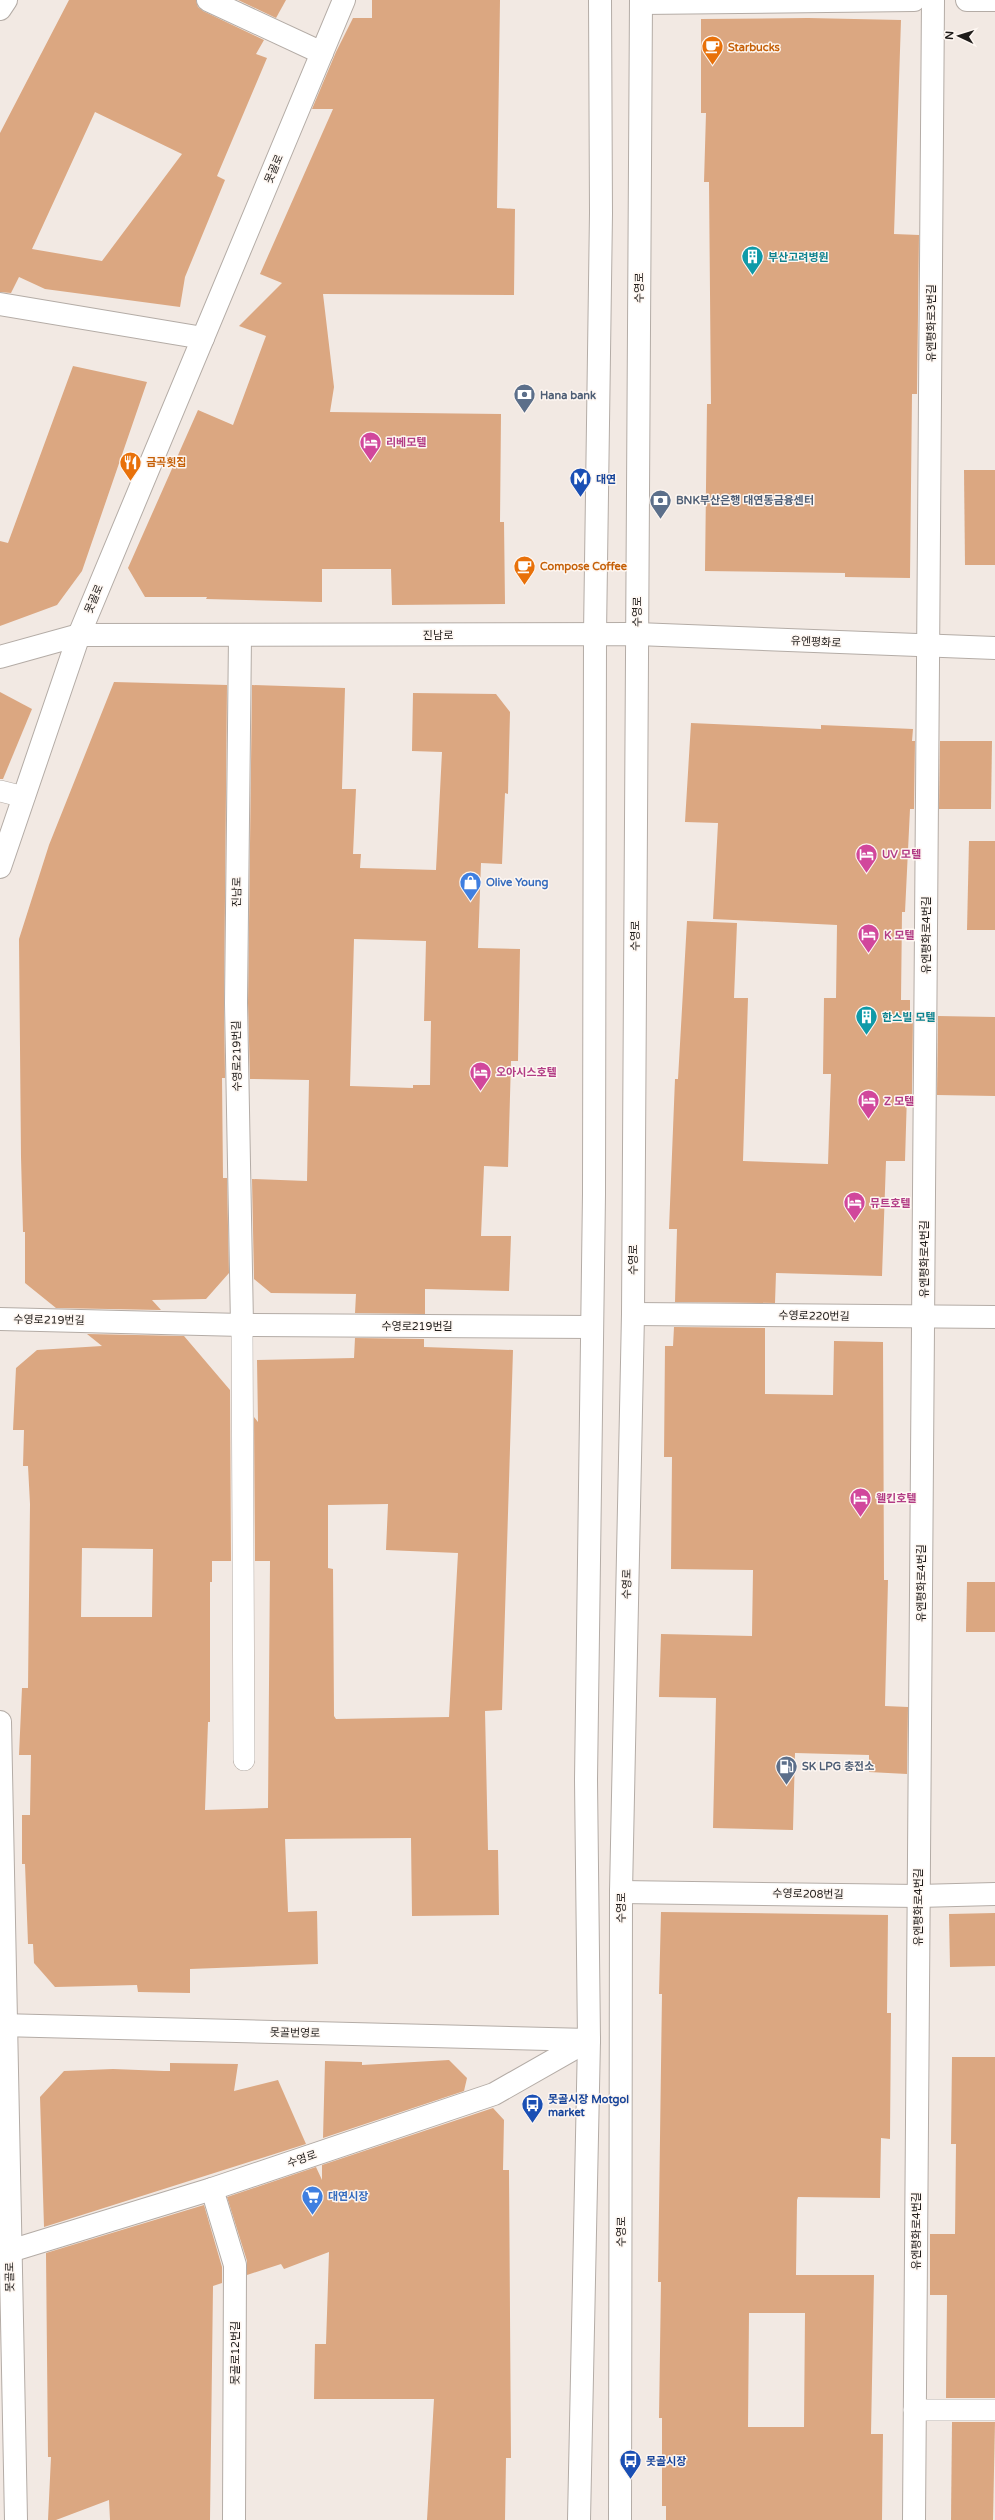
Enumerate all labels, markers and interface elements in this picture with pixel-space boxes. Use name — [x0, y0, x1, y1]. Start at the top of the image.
north arrow — [939, 16, 979, 56]
text: N — [943, 30, 956, 40]
cafe icon: Starbucks — [700, 34, 726, 67]
place label: Starbucks — [728, 41, 781, 54]
street label: 못골로 — [262, 152, 286, 186]
building icon: 부산고려병원 — [739, 244, 765, 277]
place label: 부산고려병원 — [768, 251, 829, 264]
street label: 수영로 — [633, 273, 646, 303]
street label: 유엔평화로3번길 — [925, 284, 938, 362]
bank icon: Hana bank — [512, 382, 538, 415]
place label: Hana bank — [540, 389, 596, 402]
hotel icon: 리베모텔 — [358, 429, 384, 462]
place label: 리베모텔 — [386, 436, 426, 449]
restaurant icon: 금곡횟집 — [118, 449, 144, 482]
place label: 금곡횟집 — [146, 456, 186, 469]
metro station icon: 대연 — [567, 466, 593, 499]
place label: 대연 — [596, 473, 616, 486]
bank icon: BNK부산은행 대연동금융센터 — [647, 487, 673, 520]
place label: BNK부산은행 대연동금융센터 — [676, 494, 814, 507]
cafe icon: Compose Coffee — [512, 553, 538, 586]
place label: Compose Coffee — [540, 560, 628, 574]
street label: 못골로 — [82, 582, 106, 616]
street label: 수영로 — [631, 597, 644, 627]
street label: 진남로 — [423, 629, 453, 642]
street label: 유엔평화로 — [790, 634, 842, 650]
hotel icon: UV 모텔 — [853, 841, 879, 874]
place label: UV 모텔 — [882, 848, 921, 861]
shop icon: Olive Young — [458, 869, 484, 902]
place label: Olive Young — [486, 876, 548, 890]
street label: 진남로 — [230, 877, 244, 907]
street label: 유엔평화로4번길 — [920, 896, 933, 974]
street label: 수영로 — [629, 921, 642, 951]
hotel icon: K 모텔 — [856, 922, 882, 955]
place label: K 모텔 — [884, 929, 914, 942]
building icon: 한스빌 모텔 — [853, 1004, 879, 1037]
place label: 한스빌 모텔 — [882, 1011, 935, 1024]
street label: 수영로219번길 — [230, 1020, 244, 1092]
hotel icon: 오아시스호텔 — [468, 1059, 494, 1092]
place label: 오아시스호텔 — [496, 1066, 557, 1079]
hotel icon: Z 모텔 — [855, 1088, 881, 1121]
place label: Z 모텔 — [884, 1095, 914, 1108]
hotel icon: 뮤트호텔 — [842, 1190, 868, 1223]
place label: 뮤트호텔 — [870, 1197, 910, 1210]
street label: 유엔평화로4번길 — [918, 1220, 931, 1298]
street label: 수영로 — [627, 1245, 640, 1275]
street label: 수영로220번길 — [778, 1309, 850, 1323]
street label: 수영로219번길 — [13, 1313, 85, 1327]
street label: 수영로219번길 — [381, 1320, 453, 1333]
hotel icon: 웰킨호텔 — [848, 1485, 874, 1518]
place label: 웰킨호텔 — [876, 1492, 916, 1505]
street label: 유엔평화로4번길 — [915, 1544, 928, 1622]
street label: 수영로 — [620, 1569, 634, 1599]
fuel station icon: SK LPG 충전소 — [774, 1753, 800, 1786]
place label: SK LPG 충전소 — [802, 1760, 874, 1773]
street label: 유엔평화로4번길 — [912, 1868, 925, 1946]
street label: 수영로208번길 — [772, 1887, 844, 1901]
street label: 수영로 — [615, 1893, 628, 1923]
street label: 못골번영로 — [270, 2026, 320, 2040]
bus stop icon: 못골시장 Motgol market — [520, 2092, 546, 2125]
place label: 못골시장 Motgol market — [548, 2093, 629, 2119]
street label: 수영로 — [286, 2148, 318, 2170]
supermarket icon: 대연시장 — [299, 2183, 325, 2216]
place label: 대연시장 — [328, 2190, 368, 2203]
street label: 유엔평화로4번길 — [910, 2192, 923, 2270]
street label: 수영로 — [615, 2217, 628, 2247]
street label: 못골로 — [3, 2262, 17, 2292]
street label: 못골로12번길 — [229, 2321, 242, 2385]
bus stop icon: 못골시장 — [617, 2448, 643, 2481]
place label: 못골시장 — [646, 2455, 686, 2468]

